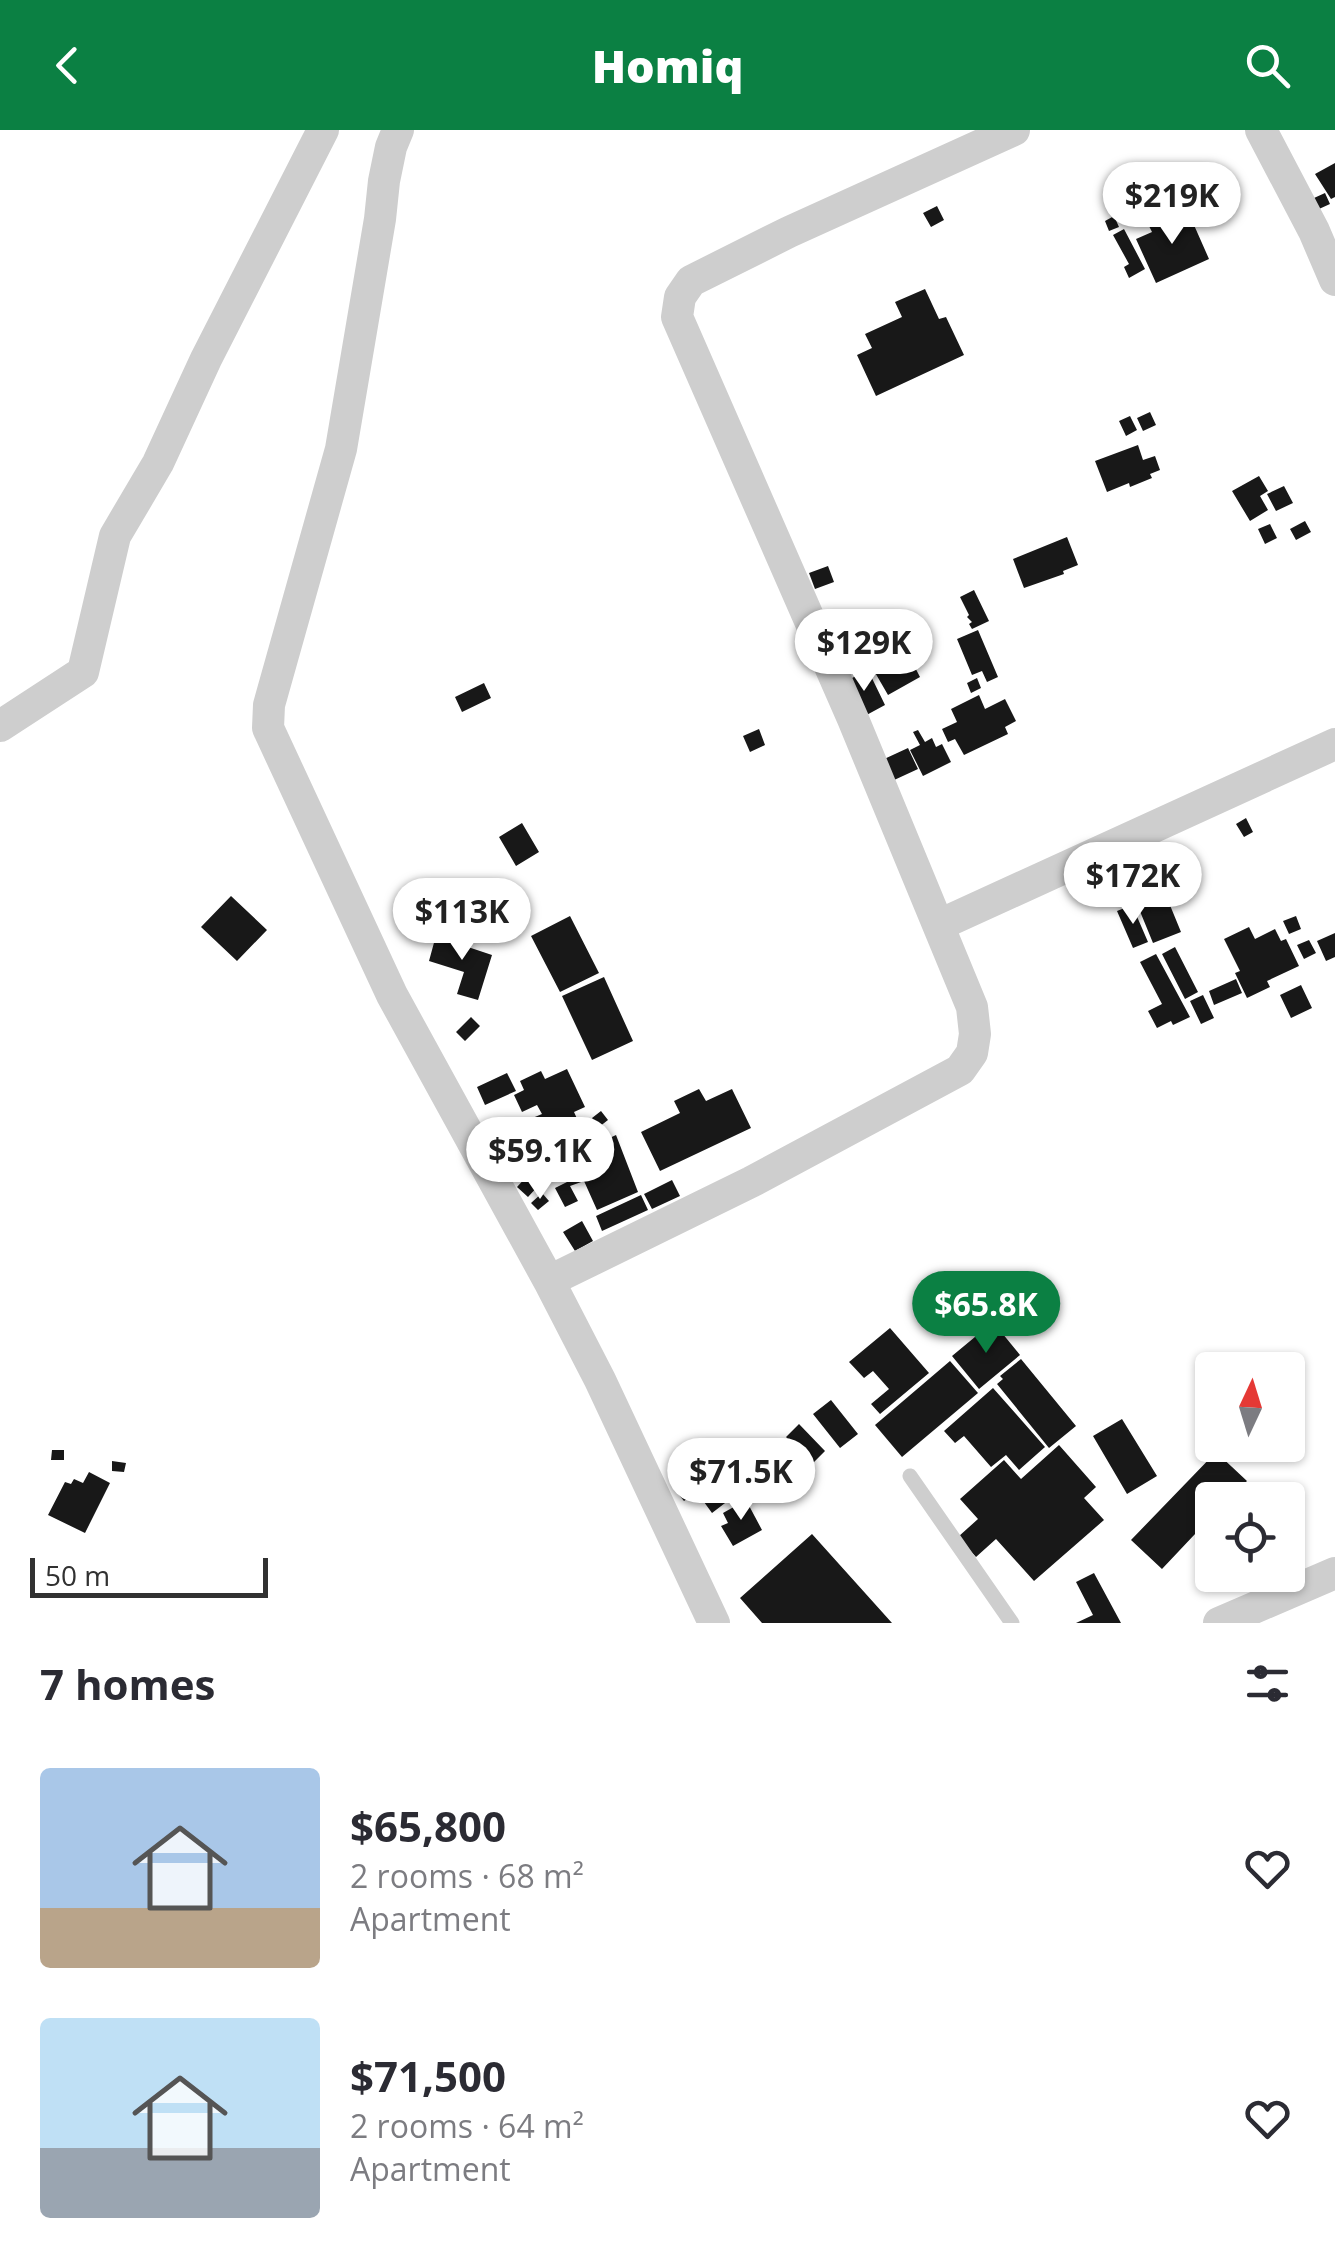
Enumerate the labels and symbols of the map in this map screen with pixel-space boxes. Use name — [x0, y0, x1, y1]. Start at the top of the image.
pin: $219K — [1102, 162, 1242, 247]
pin: $129K — [794, 609, 934, 694]
pin: $172K — [1063, 842, 1203, 927]
pin: $113K — [392, 878, 532, 963]
pin: $59.1K — [459, 1117, 621, 1202]
pin: $65.8K — [905, 1271, 1067, 1356]
north arrow — [1195, 1352, 1305, 1462]
pin: $71.5K — [660, 1438, 822, 1523]
scale bar — [30, 1553, 268, 1598]

